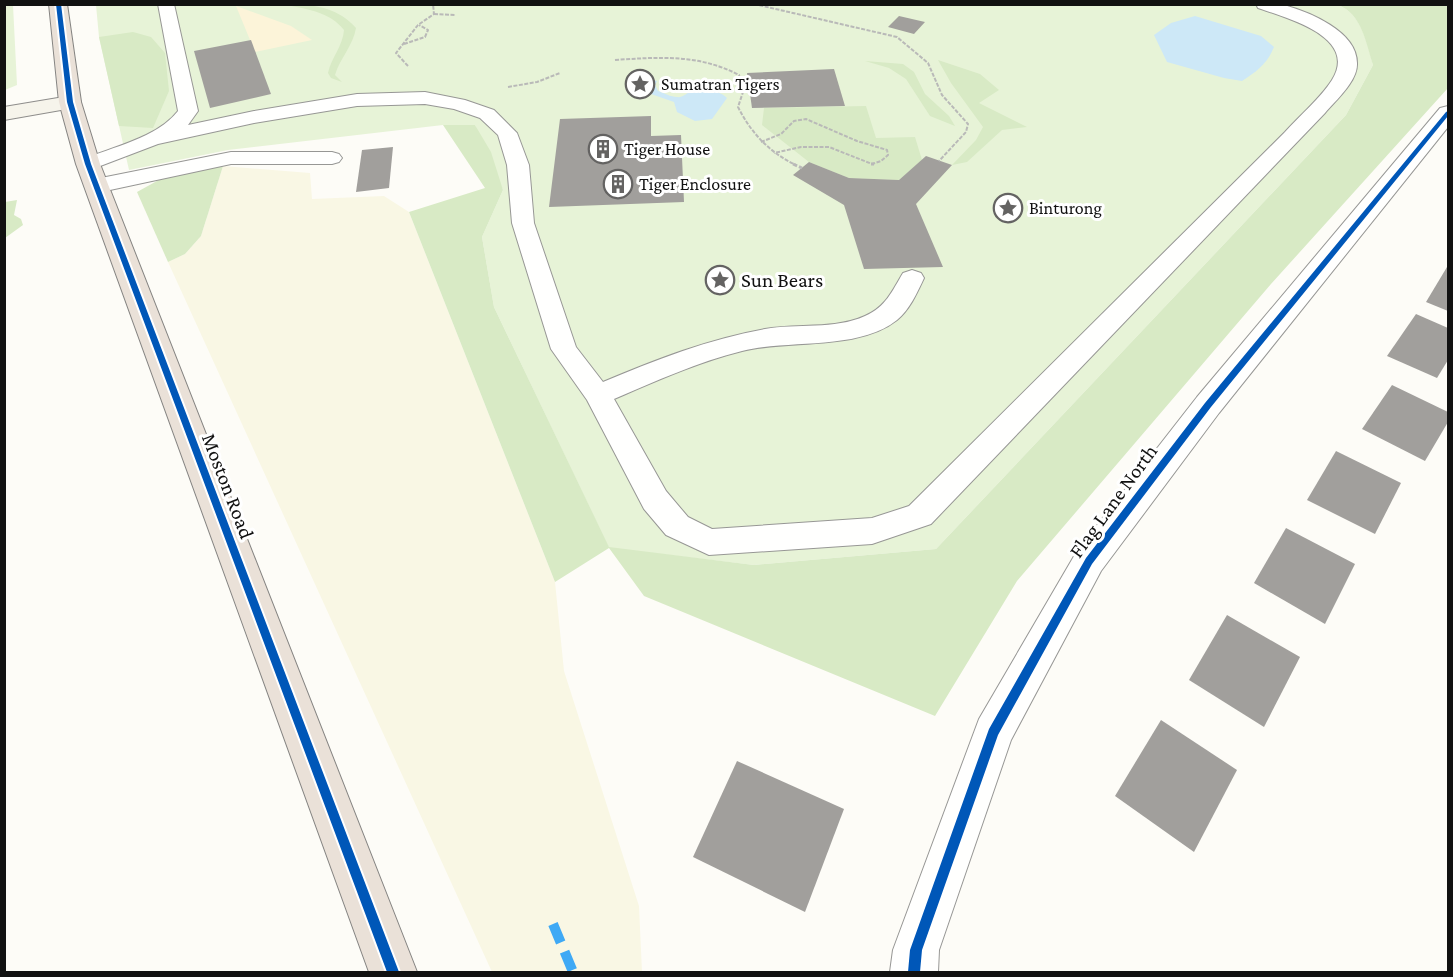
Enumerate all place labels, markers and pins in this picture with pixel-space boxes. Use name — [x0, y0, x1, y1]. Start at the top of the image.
place icon: Sumatran Tigers — [624, 68, 656, 100]
place label: Sumatran Tigers — [661, 74, 780, 94]
building icon: Tiger House — [587, 133, 619, 165]
place label: Tiger House — [624, 139, 710, 159]
building icon: Tiger Enclosure — [602, 168, 634, 200]
place label: Tiger Enclosure — [639, 174, 751, 194]
place icon: Binturong — [992, 192, 1024, 224]
place label: Binturong — [1029, 198, 1102, 218]
place icon: Sun Bears — [704, 264, 736, 296]
place label: Sun Bears — [741, 268, 823, 292]

